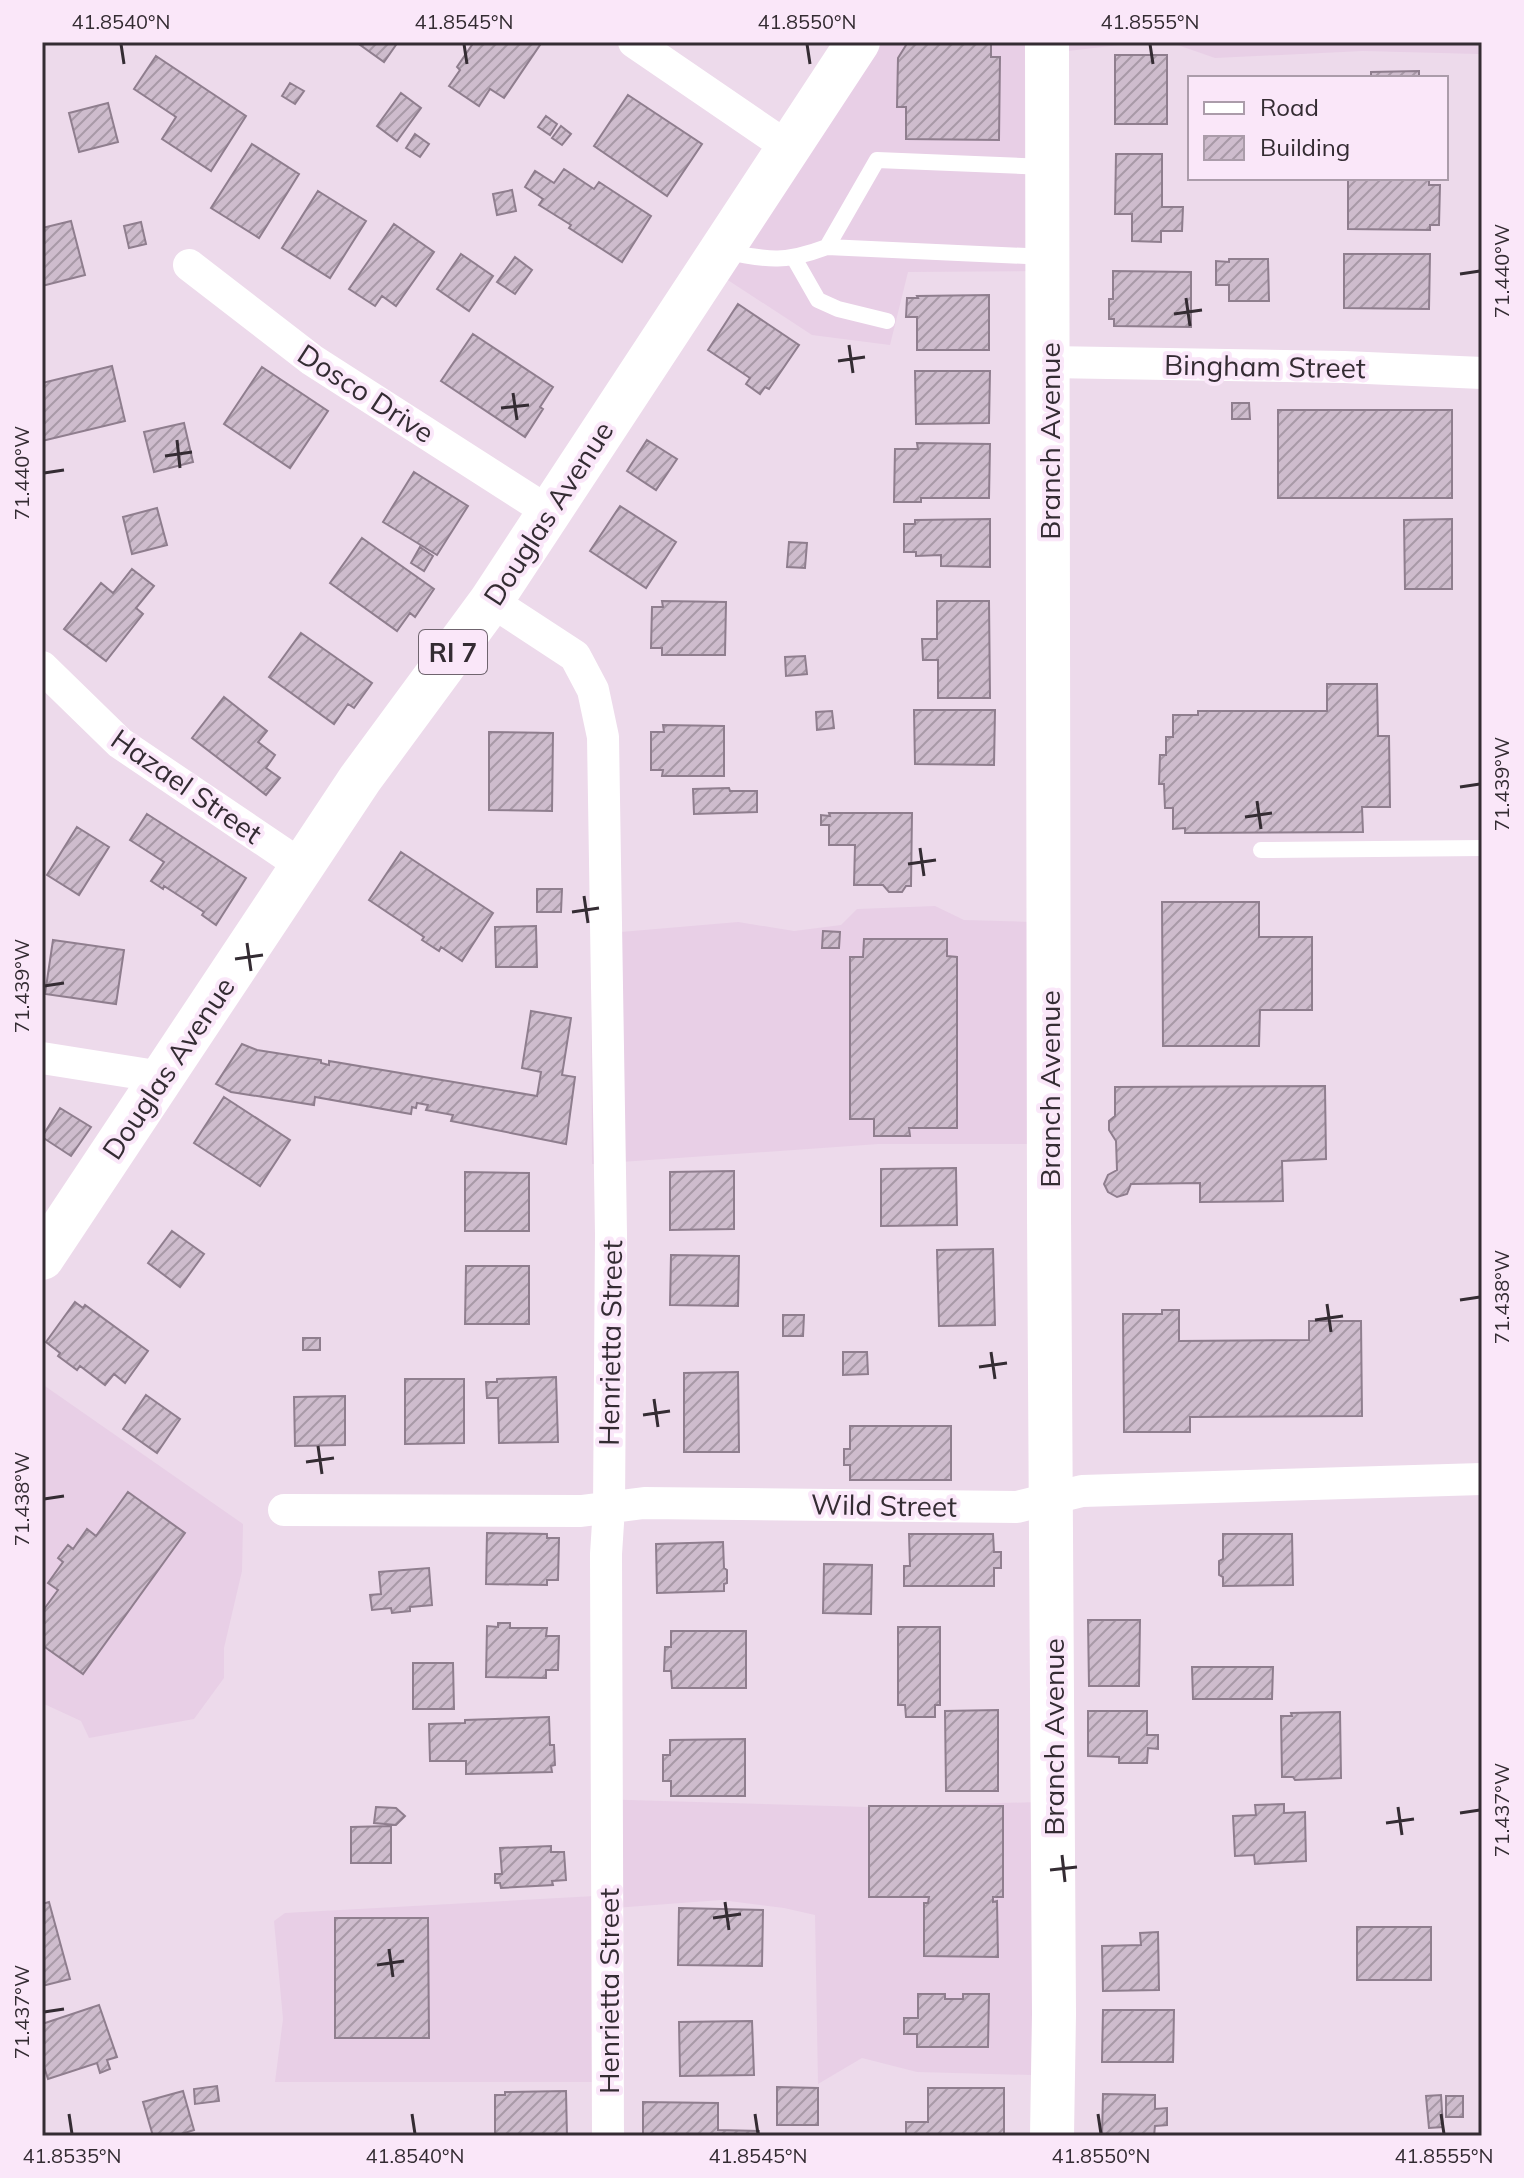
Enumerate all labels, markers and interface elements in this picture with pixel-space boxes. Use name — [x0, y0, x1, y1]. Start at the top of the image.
text: 41.8540°N — [72, 9, 170, 34]
text: 41.8545°N — [415, 9, 513, 34]
text: 41.8550°N — [758, 9, 856, 34]
text: 41.8555°N — [1101, 9, 1199, 34]
legend — [1188, 76, 1448, 180]
text: Road — [1260, 92, 1319, 122]
text: Building — [1260, 132, 1350, 162]
text: 71.440°W — [1489, 224, 1514, 318]
street label: Dosco Drive — [291, 336, 441, 450]
street label: Branch Avenue — [1032, 342, 1067, 540]
street label: Bingham Street — [1164, 347, 1366, 385]
street label: Douglas Avenue — [476, 415, 620, 611]
text: 71.440°W — [9, 426, 34, 520]
road number: RI 7 — [419, 630, 487, 674]
street label: Hazael Street — [105, 721, 269, 851]
text: 71.439°W — [1489, 737, 1514, 831]
text: 71.439°W — [9, 939, 34, 1033]
street label: Douglas Avenue — [94, 970, 242, 1166]
street label: Branch Avenue — [1032, 990, 1067, 1188]
street label: Henrietta Street — [591, 1240, 629, 1446]
text: 71.438°W — [1489, 1250, 1514, 1344]
text: 71.438°W — [9, 1452, 34, 1546]
street label: Wild Street — [811, 1486, 957, 1524]
street label: Branch Avenue — [1036, 1638, 1071, 1836]
text: 71.437°W — [1489, 1763, 1514, 1857]
street label: Henrietta Street — [591, 1888, 626, 2094]
text: 71.437°W — [9, 1965, 34, 2059]
text: 41.8535°N — [23, 2143, 121, 2168]
text: 41.8540°N — [366, 2143, 464, 2168]
text: 41.8545°N — [709, 2143, 807, 2168]
text: 41.8550°N — [1052, 2143, 1150, 2168]
text: 41.8555°N — [1395, 2143, 1493, 2168]

